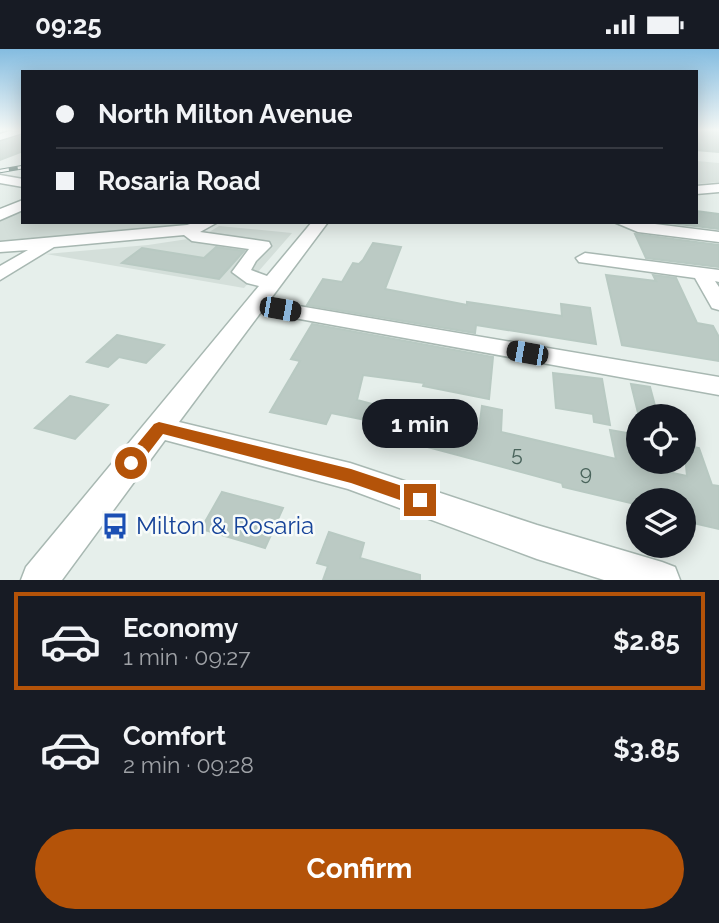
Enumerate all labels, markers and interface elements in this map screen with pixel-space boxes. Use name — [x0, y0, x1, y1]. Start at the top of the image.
text: 09:25 — [35, 10, 102, 40]
text: North Milton Avenue — [98, 99, 353, 129]
text: Rosaria Road — [98, 166, 260, 196]
car — [258, 295, 303, 323]
car — [505, 339, 550, 367]
callout: 1 min — [362, 399, 478, 447]
map controls — [626, 404, 696, 558]
button: locate — [626, 404, 696, 474]
text: 1 min — [391, 410, 449, 437]
house number: 5 — [511, 441, 523, 466]
route start — [115, 447, 147, 479]
house number: 9 — [580, 460, 592, 485]
route end — [404, 484, 436, 516]
button: layers — [626, 488, 696, 558]
bus stop icon: Milton & Rosaria — [100, 511, 130, 541]
place label: Milton & Rosaria — [136, 511, 314, 540]
icon: car — [39, 610, 102, 673]
text: Economy — [123, 613, 238, 643]
text: $2.85 — [613, 626, 680, 656]
text: 1 min · 09:27 — [123, 643, 251, 670]
icon: car — [39, 718, 102, 781]
text: Comfort — [123, 721, 226, 751]
text: $3.85 — [613, 734, 680, 764]
text: 2 min · 09:28 — [123, 751, 254, 778]
button: Confirm — [35, 829, 684, 909]

